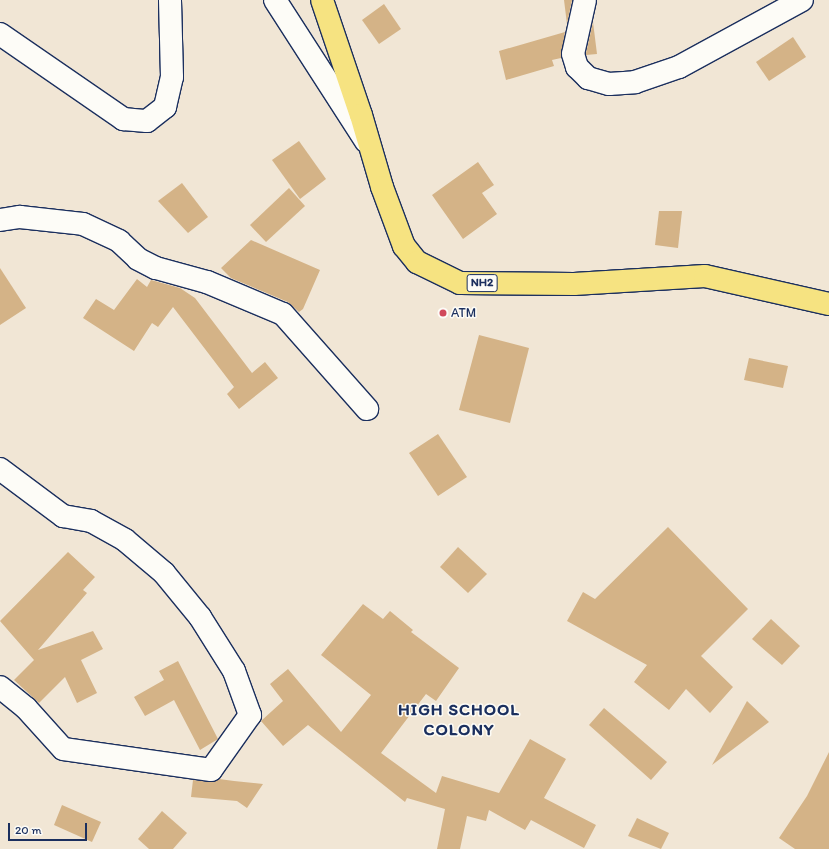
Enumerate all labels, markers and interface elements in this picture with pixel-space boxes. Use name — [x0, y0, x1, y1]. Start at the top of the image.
road number: NH2 — [466, 273, 498, 293]
place label: ATM — [451, 305, 476, 321]
marker: ATM — [438, 308, 448, 318]
district label: HIGH SCHOOL COLONY — [398, 700, 520, 740]
scale bar — [10, 815, 89, 841]
text: 20 m — [15, 823, 42, 837]

